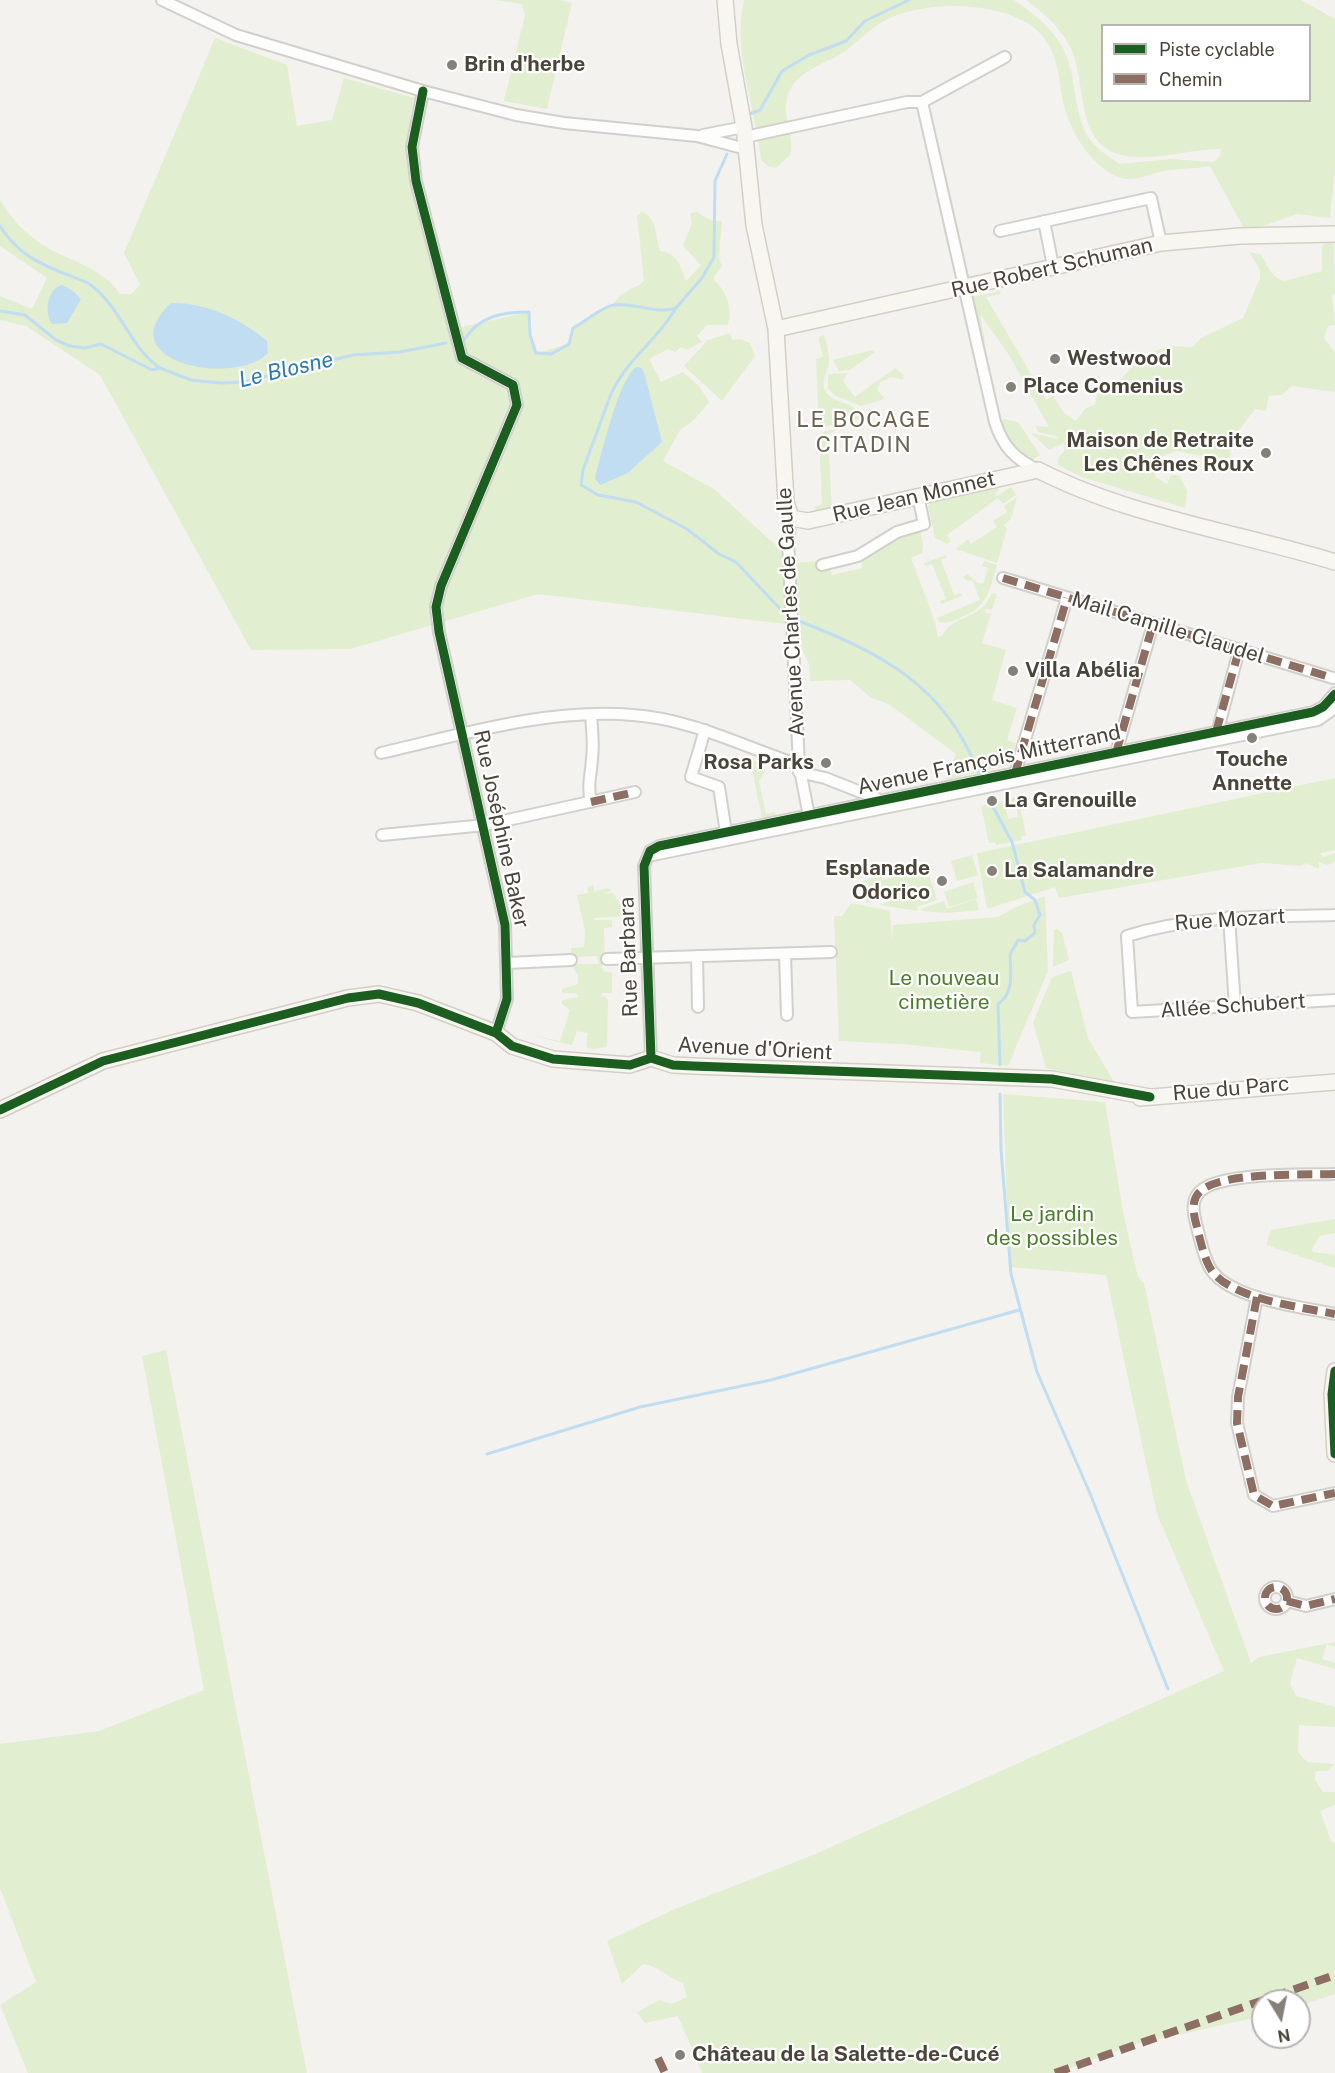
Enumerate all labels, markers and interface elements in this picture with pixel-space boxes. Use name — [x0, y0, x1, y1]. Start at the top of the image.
legend — [1101, 24, 1311, 102]
text: Piste cyclable — [1159, 39, 1275, 60]
place label: Brin d'herbe — [464, 52, 585, 78]
marker: Brin d'herbe — [445, 58, 459, 72]
text: Chemin — [1159, 69, 1223, 90]
street label: Rue Robert Schuman — [949, 233, 1155, 303]
water label: Le Blosne — [236, 346, 336, 394]
place label: Westwood — [1067, 346, 1171, 372]
marker: Westwood — [1048, 352, 1062, 366]
place label: Place Comenius — [1023, 374, 1183, 400]
marker: Place Comenius — [1004, 380, 1018, 394]
district label: LE BOCAGE CITADIN — [796, 407, 932, 458]
place label: Maison de Retraite Les Chênes Roux — [1066, 428, 1254, 478]
marker: Maison de Retraite Les Chênes Roux — [1259, 446, 1273, 460]
street label: Rue Jean Monnet — [830, 466, 998, 528]
street label: Avenue Charles de Gaulle — [772, 487, 810, 737]
street label: Mail Camille Claudel — [1068, 587, 1268, 669]
place label: Villa Abélia — [1025, 658, 1140, 684]
marker: Villa Abélia — [1006, 664, 1020, 678]
street label: Avenue François Mitterrand — [855, 720, 1123, 800]
street label: Rue Joséphine Baker — [468, 728, 534, 930]
marker: Touche Annette — [1245, 731, 1259, 745]
place label: Touche Annette — [1212, 747, 1292, 797]
place label: Rosa Parks — [703, 750, 814, 776]
marker: Rosa Parks — [819, 756, 833, 770]
place label: La Grenouille — [1004, 788, 1137, 814]
marker: La Grenouille — [985, 794, 999, 808]
place label: Esplanade Odorico — [825, 856, 930, 906]
place label: La Salamandre — [1004, 858, 1154, 884]
marker: La Salamandre — [985, 864, 999, 878]
marker: Esplanade Odorico — [935, 874, 949, 888]
street label: Rue Barbara — [614, 896, 644, 1018]
street label: Rue Mozart — [1174, 904, 1286, 936]
park label: Le nouveau cimetière — [889, 966, 999, 1016]
street label: Allée Schubert — [1159, 988, 1307, 1024]
street label: Avenue d'Orient — [677, 1032, 833, 1066]
street label: Rue du Parc — [1171, 1071, 1291, 1107]
park label: Le jardin des possibles — [986, 1202, 1118, 1252]
north arrow — [1251, 1989, 1311, 2049]
text: N — [1276, 2025, 1292, 2046]
place label: Château de la Salette-de-Cucé — [692, 2042, 1000, 2068]
marker: Château de la Salette-de-Cucé — [673, 2048, 687, 2062]

